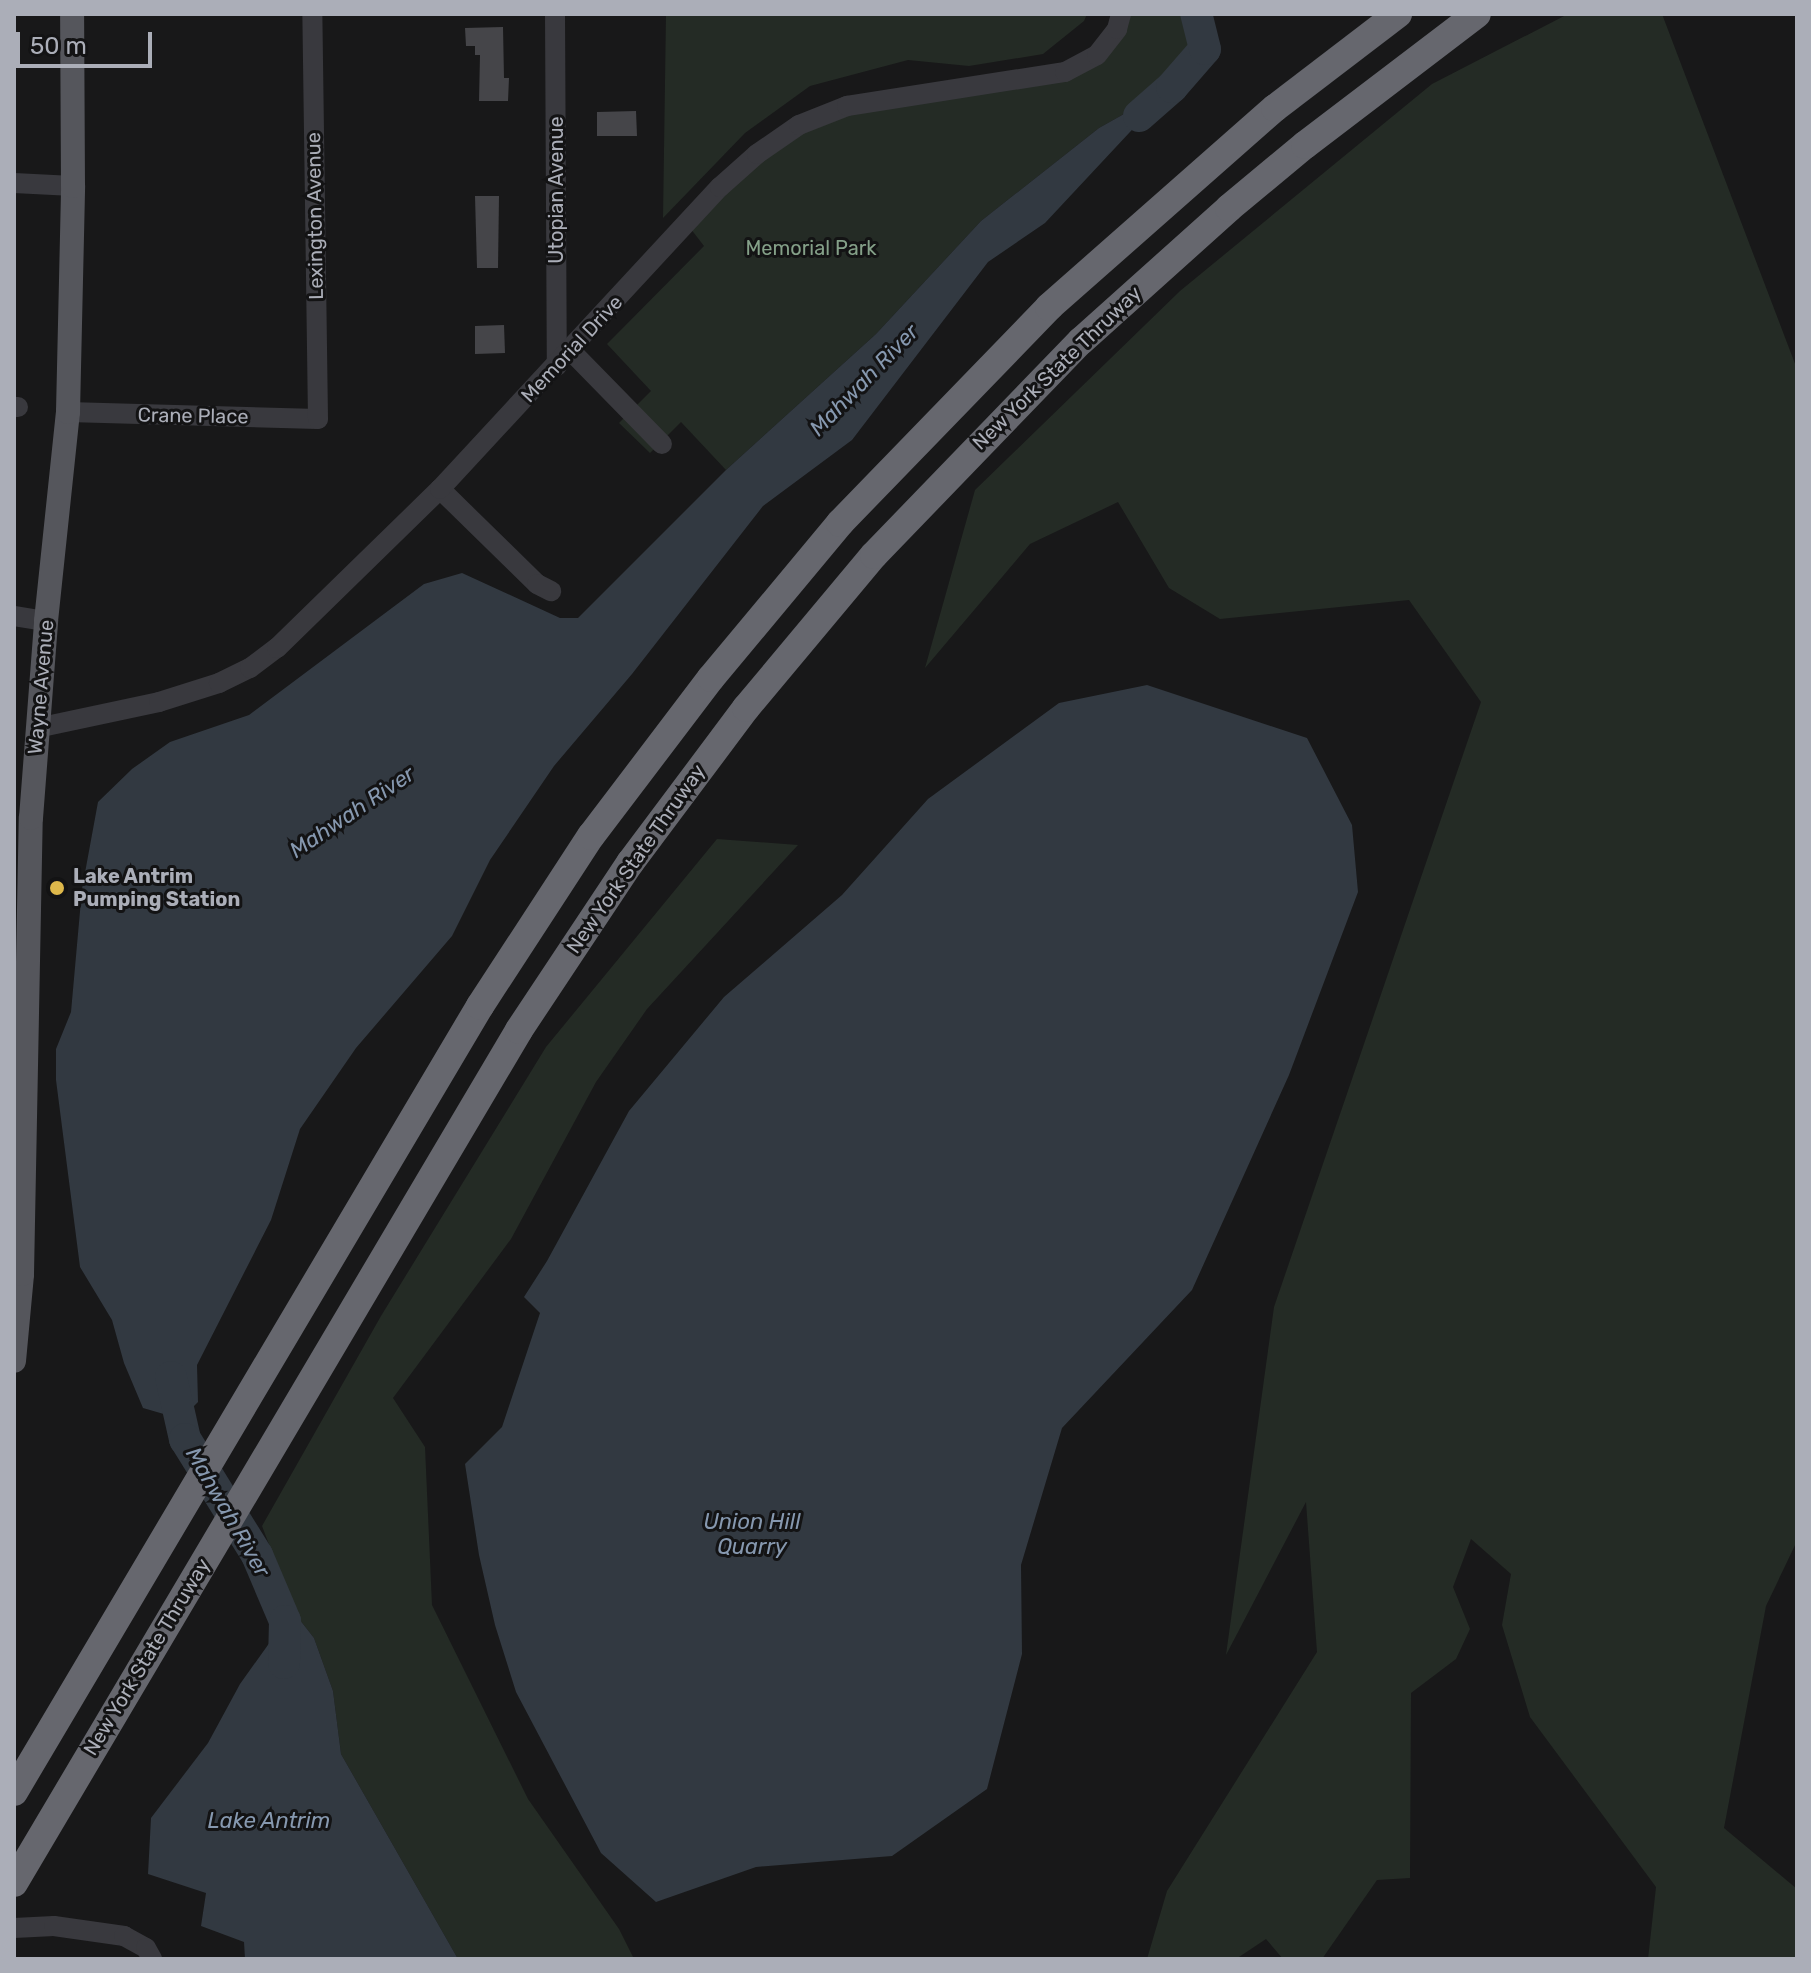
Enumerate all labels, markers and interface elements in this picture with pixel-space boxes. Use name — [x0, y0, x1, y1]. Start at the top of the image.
scale bar — [20, 16, 156, 66]
text: 50 m — [30, 32, 87, 60]
street label: Utopian Avenue — [544, 116, 568, 264]
street label: Lexington Avenue — [302, 132, 328, 300]
park label: Memorial Park — [745, 236, 877, 260]
street label: New York State Thruway — [967, 281, 1147, 455]
street label: Memorial Drive — [516, 290, 628, 408]
water label: Mahwah River — [804, 319, 924, 441]
street label: Crane Place — [137, 403, 249, 429]
street label: Wayne Avenue — [23, 618, 59, 756]
street label: New York State Thruway — [561, 759, 711, 959]
water label: Mahwah River — [284, 760, 420, 864]
place label: Lake Antrim Pumping Station — [73, 864, 240, 911]
marker: Lake Antrim Pumping Station — [48, 879, 66, 897]
water label: Mahwah River — [180, 1443, 276, 1581]
water label: Union Hill Quarry — [703, 1508, 801, 1560]
street label: New York State Thruway — [78, 1554, 216, 1760]
water label: Lake Antrim — [207, 1808, 331, 1834]

